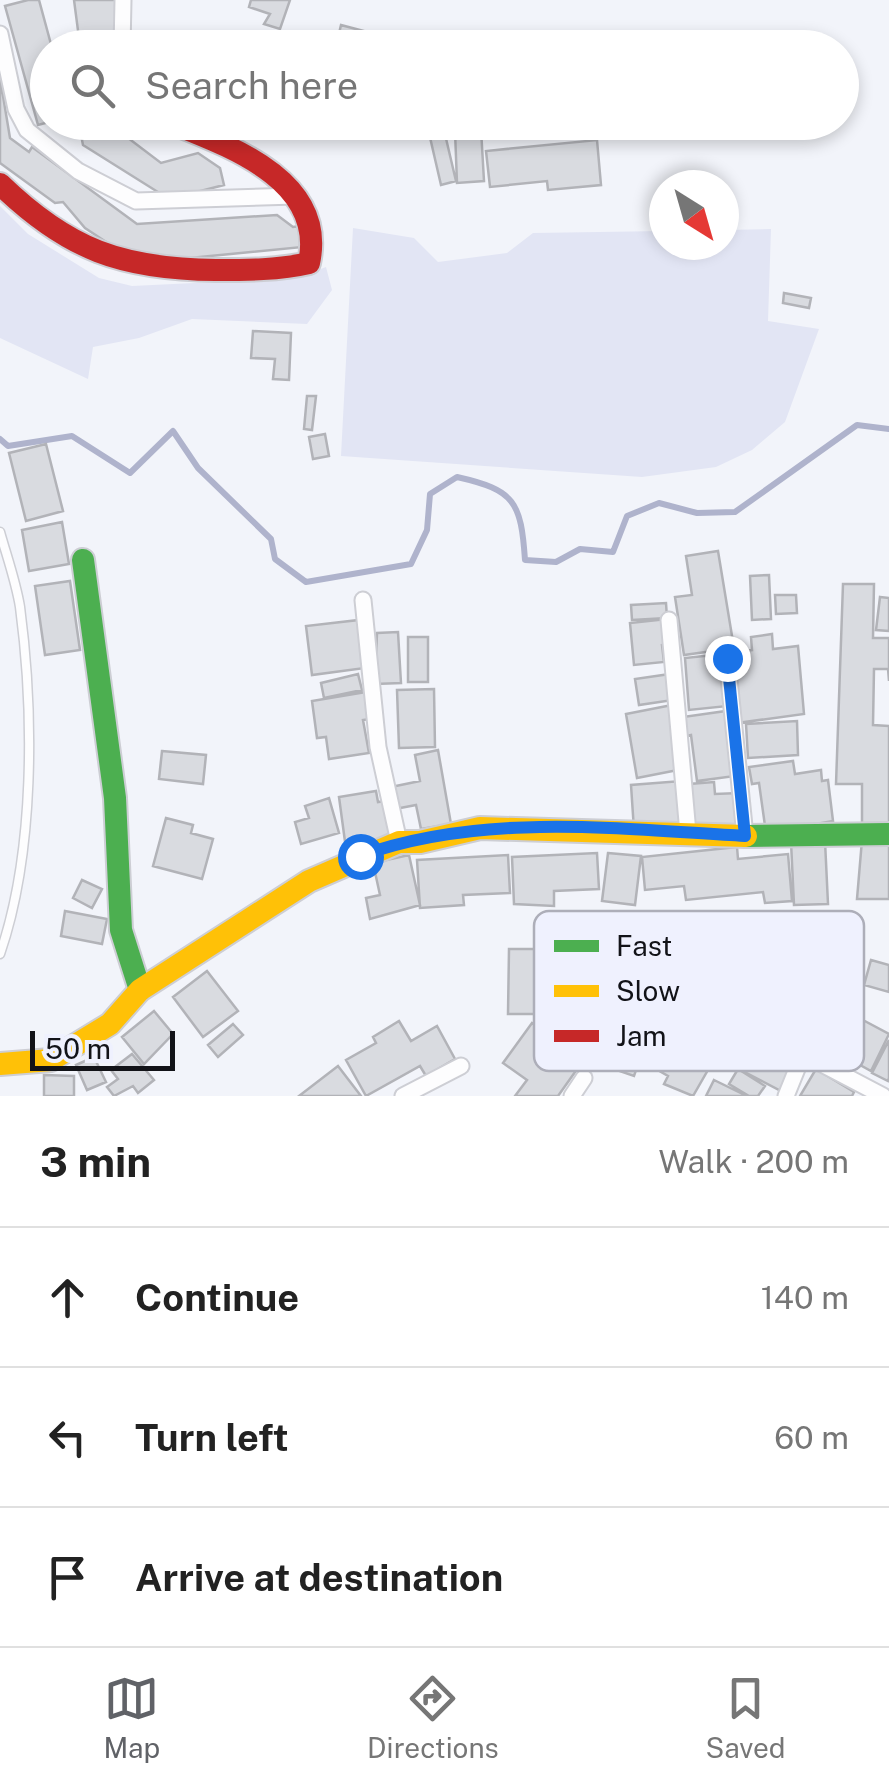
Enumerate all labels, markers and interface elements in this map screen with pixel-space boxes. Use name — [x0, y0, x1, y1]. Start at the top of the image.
search box — [30, 30, 859, 140]
icon: search — [65, 58, 120, 113]
text: Search here — [145, 63, 358, 108]
north arrow — [649, 170, 739, 260]
route end — [705, 636, 751, 682]
route start — [338, 834, 384, 880]
legend — [534, 911, 864, 1071]
text: Fast — [616, 929, 672, 962]
text: Slow — [616, 974, 680, 1007]
text: Jam — [616, 1019, 667, 1052]
scale bar — [30, 1026, 175, 1070]
text: 50 m — [45, 1032, 111, 1065]
text: 3 min — [40, 1137, 151, 1186]
text: Walk · 200 m — [659, 1143, 849, 1180]
icon: ahead — [40, 1270, 95, 1325]
text: Continue — [135, 1275, 299, 1320]
text: 140 m — [761, 1279, 849, 1316]
icon: left — [40, 1410, 95, 1465]
text: Turn left — [135, 1415, 289, 1460]
text: 60 m — [774, 1419, 849, 1456]
icon: arrive — [40, 1550, 95, 1605]
text: Arrive at destination — [135, 1555, 503, 1600]
tab: Map — [103, 1671, 160, 1764]
tab: Directions — [367, 1671, 499, 1764]
tab: Saved — [705, 1671, 786, 1764]

